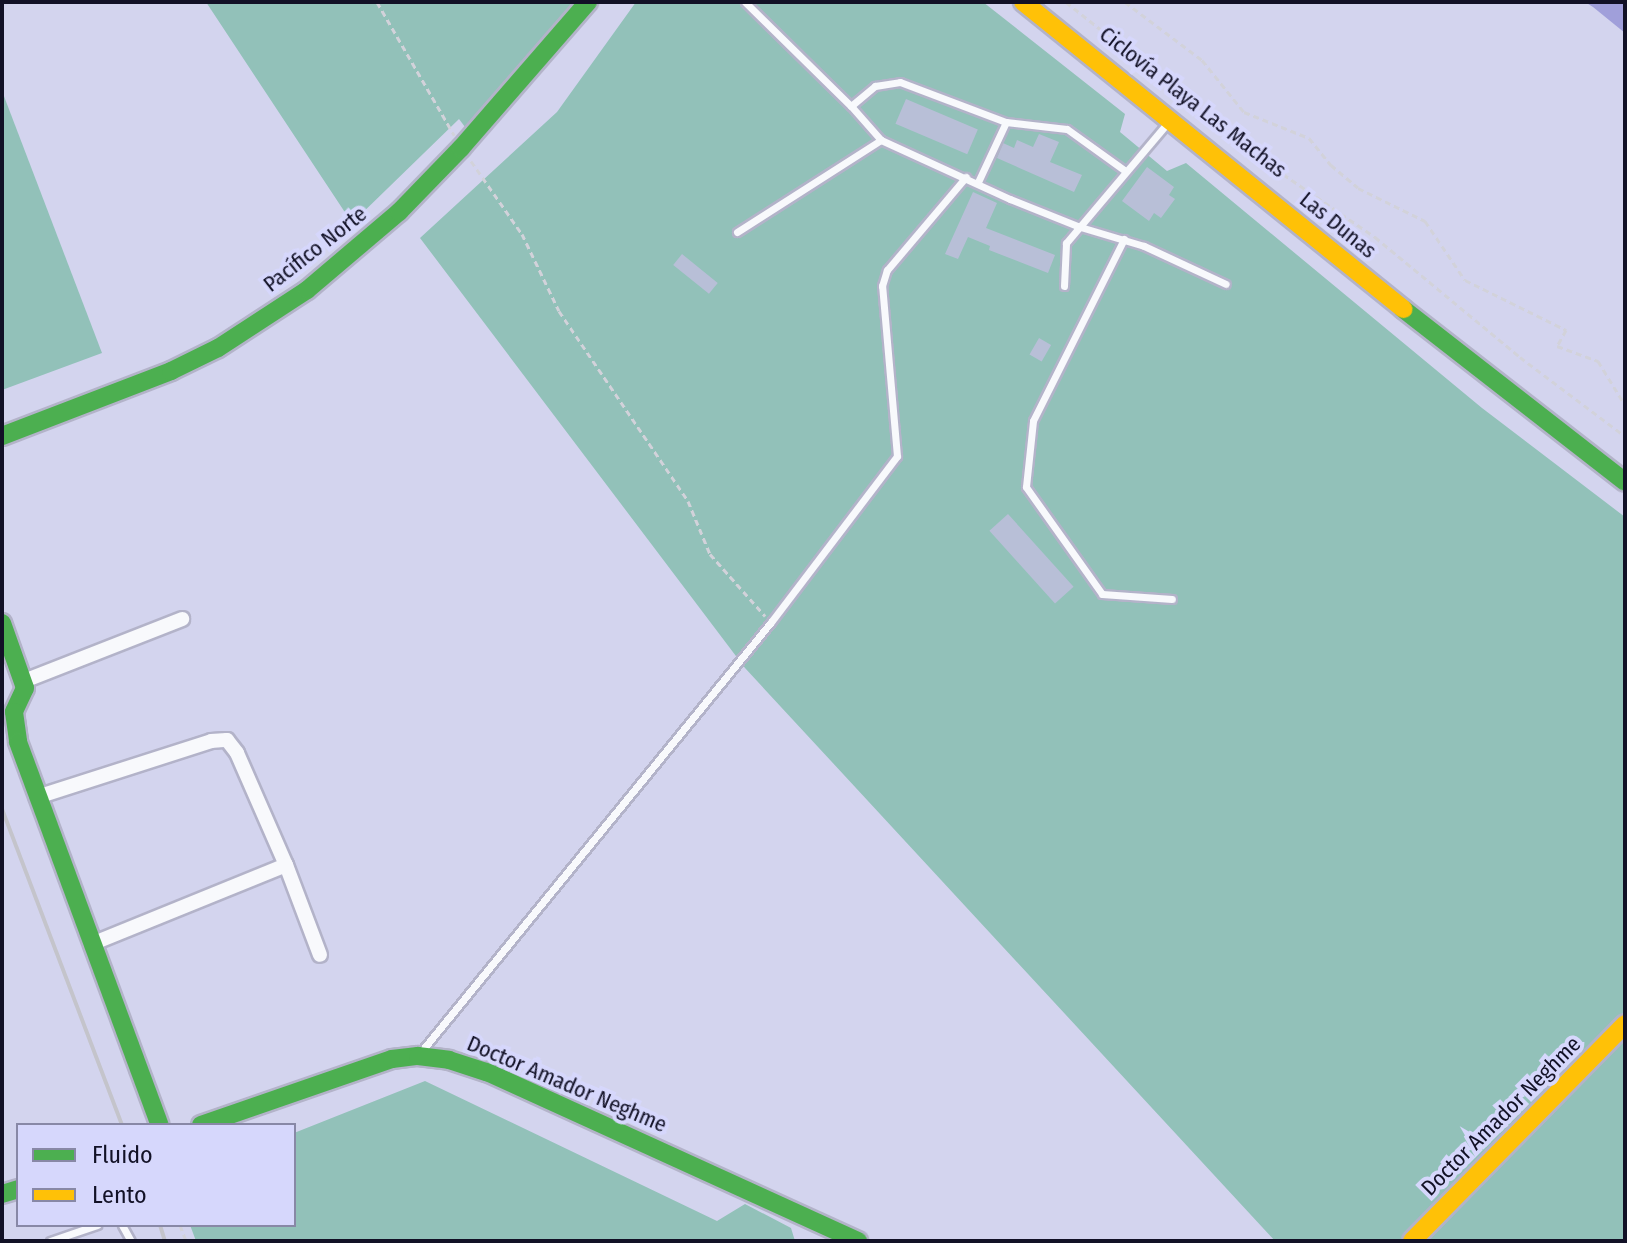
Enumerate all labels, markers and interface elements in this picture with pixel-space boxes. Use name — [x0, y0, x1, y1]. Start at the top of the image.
street label: Ciclovía Playa Las Machas — [1094, 21, 1292, 183]
street label: Las Dunas — [1294, 186, 1382, 264]
street label: Pacífico Norte — [258, 201, 372, 297]
street label: Doctor Amador Neghme — [463, 1030, 671, 1138]
street label: Doctor Amador Neghme — [1416, 1031, 1586, 1201]
legend — [16, 1123, 296, 1227]
text: Fluido — [92, 1141, 153, 1169]
text: Lento — [92, 1181, 147, 1209]

